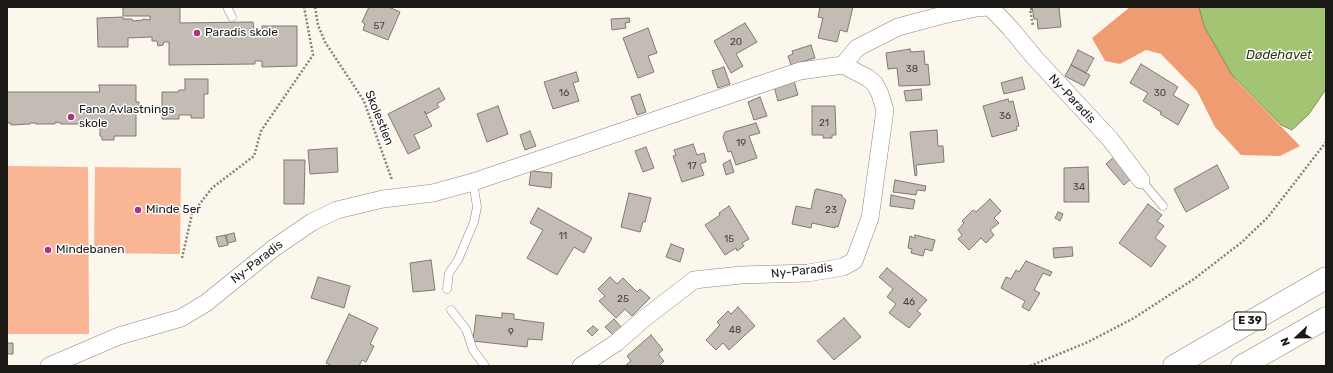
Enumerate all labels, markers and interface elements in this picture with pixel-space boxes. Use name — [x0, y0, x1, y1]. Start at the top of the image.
house number: 57 — [373, 20, 385, 32]
place label: Paradis skole — [205, 26, 278, 40]
marker: Paradis skole — [192, 28, 202, 38]
house number: 20 — [730, 36, 742, 48]
water label: Dødehavet — [1246, 47, 1312, 63]
house number: 38 — [906, 63, 918, 75]
street label: Ny-Paradis — [1046, 71, 1098, 127]
house number: 16 — [559, 87, 569, 99]
house number: 30 — [1154, 87, 1166, 99]
street label: Skolestien — [362, 89, 396, 147]
place label: Fana Avlastnings skole — [79, 103, 175, 131]
house number: 36 — [999, 110, 1011, 122]
marker: Fana Avlastnings skole — [66, 112, 76, 122]
house number: 21 — [819, 117, 829, 129]
house number: 19 — [736, 137, 746, 149]
house number: 17 — [687, 160, 697, 172]
house number: 34 — [1073, 181, 1085, 193]
place label: Minde 5er — [146, 203, 201, 217]
house number: 23 — [825, 204, 837, 216]
marker: Minde 5er — [133, 205, 143, 215]
house number: 11 — [559, 230, 567, 242]
house number: 15 — [724, 233, 734, 245]
street label: Ny-Paradis — [228, 237, 286, 287]
place label: Mindebanen — [56, 243, 125, 257]
marker: Mindebanen — [43, 245, 53, 255]
street label: Ny-Paradis — [770, 261, 834, 281]
house number: 25 — [617, 293, 629, 305]
house number: 46 — [903, 296, 915, 308]
road number: E 39 — [1234, 312, 1266, 330]
north arrow — [1277, 317, 1317, 357]
house number: 48 — [729, 324, 741, 336]
house number: 9 — [508, 326, 514, 338]
text: N — [1278, 336, 1293, 348]

